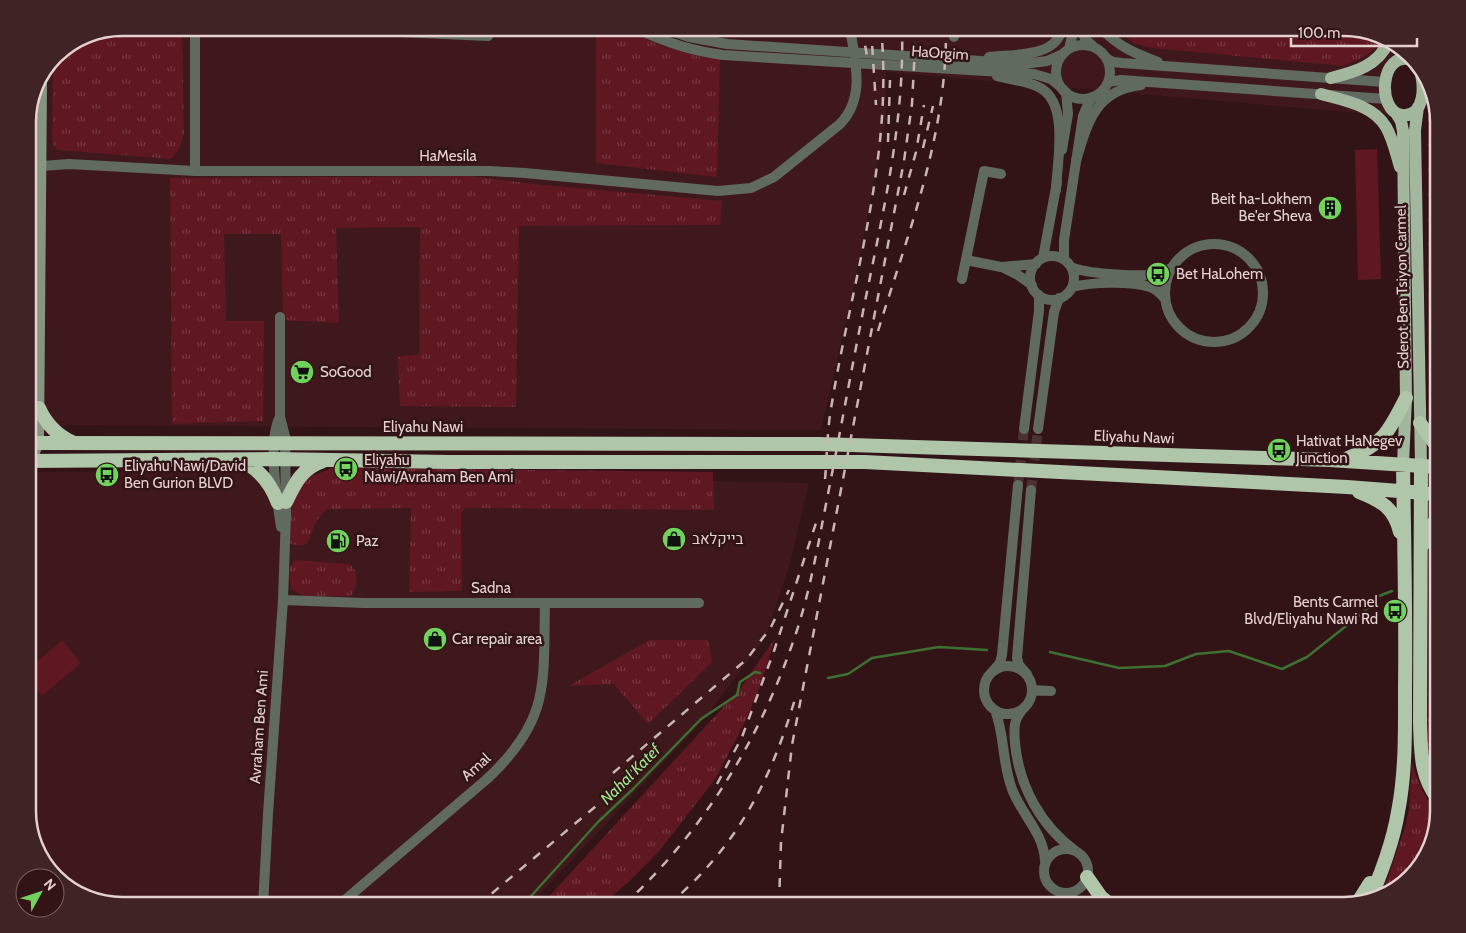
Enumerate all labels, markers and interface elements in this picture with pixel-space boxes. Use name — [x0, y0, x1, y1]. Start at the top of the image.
scale bar — [1291, 15, 1417, 47]
text: 100 m — [1298, 24, 1340, 42]
street label: HaOrgim — [911, 42, 969, 64]
street label: HaMesila — [419, 147, 477, 165]
place label: Beit ha-Lokhem Be'er Sheva — [1211, 190, 1313, 225]
building icon: Beit ha-Lokhem Be'er Sheva — [1317, 195, 1343, 221]
street label: Sderot Ben Tsiyon Carmel — [1392, 205, 1412, 369]
bus stop icon: Bet HaLohem — [1145, 261, 1171, 287]
place label: Bet HaLohem — [1176, 265, 1263, 283]
supermarket icon: SoGood — [289, 359, 315, 385]
place label: SoGood — [320, 363, 372, 381]
street label: Eliyahu Nawi — [383, 418, 463, 436]
street label: Eliyahu Nawi — [1093, 427, 1175, 447]
place label: Hativat HaNegev Junction — [1295, 432, 1403, 467]
bus stop icon: Hativat HaNegev Junction — [1266, 437, 1292, 463]
place label: Eliyahu Nawi/Avraham Ben Ami — [364, 451, 513, 486]
bus stop icon: Eliyahu Nawi/Avraham Ben Ami — [333, 456, 359, 482]
place label: Eliyahu Nawi/David Ben Gurion BLVD — [124, 457, 246, 492]
bus stop icon: Eliyahu Nawi/David Ben Gurion BLVD — [94, 462, 120, 488]
shop icon: בייקלאב — [661, 526, 687, 552]
fuel station icon: Paz — [325, 528, 351, 554]
place label: בייקלאב — [692, 530, 744, 548]
place label: Paz — [356, 532, 379, 550]
street label: Sadna — [471, 579, 512, 597]
place label: Bents Carmel Blvd/Eliyahu Nawi Rd — [1244, 593, 1378, 628]
bus stop icon: Bents Carmel Blvd/Eliyahu Nawi Rd — [1382, 598, 1408, 624]
shop icon: Car repair area — [422, 626, 448, 652]
place label: Car repair area — [452, 630, 543, 648]
street label: Avraham Ben Ami — [246, 670, 272, 784]
water label: Nahal Katef — [596, 740, 665, 808]
street label: Amal — [458, 749, 495, 785]
north arrow — [15, 868, 65, 918]
text: N — [40, 875, 60, 894]

